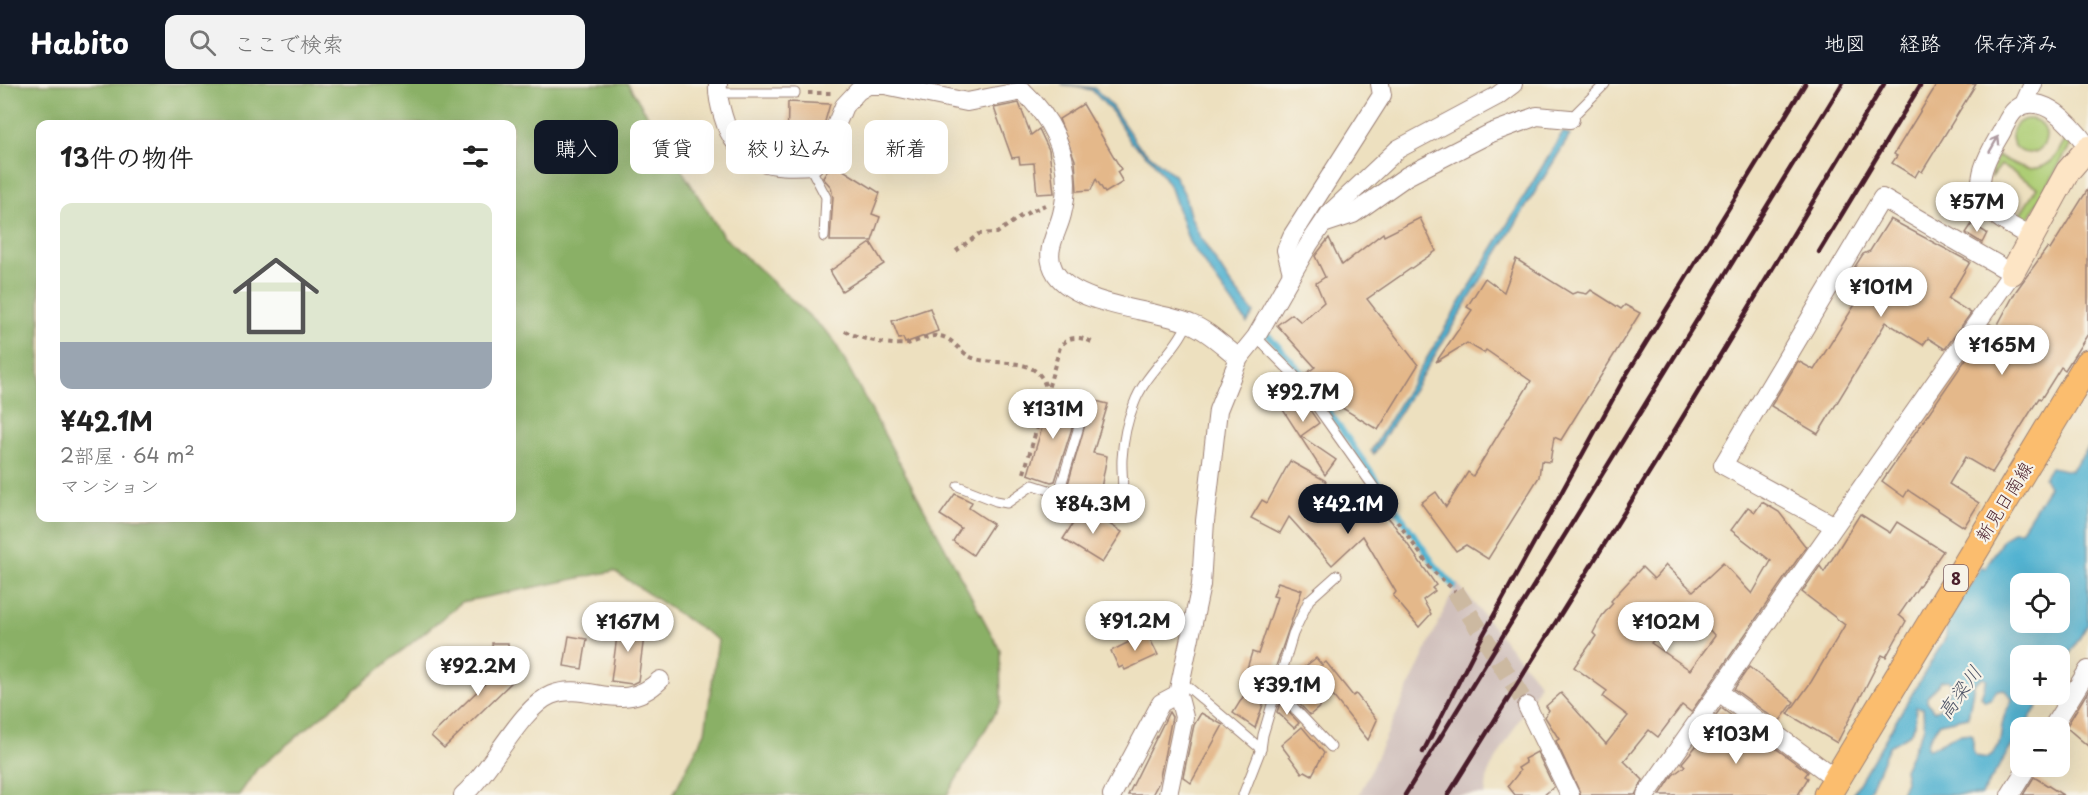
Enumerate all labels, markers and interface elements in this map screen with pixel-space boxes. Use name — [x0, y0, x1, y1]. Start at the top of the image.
search box — [165, 15, 585, 69]
text: Habito — [30, 21, 129, 64]
icon: search — [186, 26, 219, 59]
text: ここで検索 — [234, 26, 344, 59]
text: 地図 — [1824, 26, 1866, 58]
text: 経路 — [1899, 26, 1941, 58]
text: 保存済み — [1974, 26, 2058, 58]
chip: 購入 — [534, 120, 618, 174]
chip: 賃貸 — [630, 120, 714, 174]
chip: 絞り込み — [726, 120, 852, 174]
chip: 新着 — [864, 120, 948, 174]
one-way arrow — [1989, 135, 2001, 152]
text: 13件の物件 — [60, 137, 193, 176]
icon: filters — [459, 140, 492, 173]
pin: ¥57M — [1941, 182, 2013, 233]
text: ¥57M — [1950, 186, 2004, 216]
icon: home — [222, 242, 330, 350]
pin: ¥101M — [1839, 267, 1923, 318]
text: ¥101M — [1849, 271, 1913, 301]
pin: ¥165M — [1960, 325, 2044, 376]
text: ¥165M — [1968, 329, 2036, 359]
pin: ¥92.7M — [1254, 372, 1352, 423]
text: ¥92.7M — [1266, 376, 1340, 406]
pin: ¥131M — [1011, 389, 1095, 440]
text: ¥131M — [1022, 393, 1084, 423]
text: ¥42.1M — [60, 401, 153, 440]
text: 2部屋 · 64 m² — [60, 440, 195, 470]
street label: 新見日南線 — [1968, 456, 2038, 546]
text: マンション — [60, 470, 159, 500]
pin: ¥84.3M — [1044, 484, 1142, 535]
pin: ¥42.1M — [1299, 484, 1397, 535]
text: ¥84.3M — [1055, 488, 1131, 518]
text: ¥42.1M — [1312, 488, 1384, 518]
road number: 8 — [1944, 565, 1968, 591]
map controls — [2010, 573, 2070, 777]
button: locate — [2010, 573, 2070, 633]
pin: ¥91.2M — [1086, 601, 1184, 652]
pin: ¥167M — [586, 602, 670, 653]
pin: ¥102M — [1624, 602, 1708, 653]
text: ¥91.2M — [1099, 605, 1171, 635]
text: ¥167M — [596, 606, 660, 636]
text: ¥102M — [1632, 606, 1700, 636]
button: + — [2010, 645, 2070, 705]
pin: ¥92.2M — [429, 646, 527, 697]
text: ¥92.2M — [440, 650, 516, 680]
water label: 高梁川 — [1929, 659, 1989, 725]
pin: ¥39.1M — [1238, 665, 1336, 716]
text: ¥39.1M — [1253, 669, 1321, 699]
pin: ¥103M — [1694, 714, 1778, 765]
button: − — [2010, 717, 2070, 777]
text: ¥103M — [1703, 718, 1769, 748]

